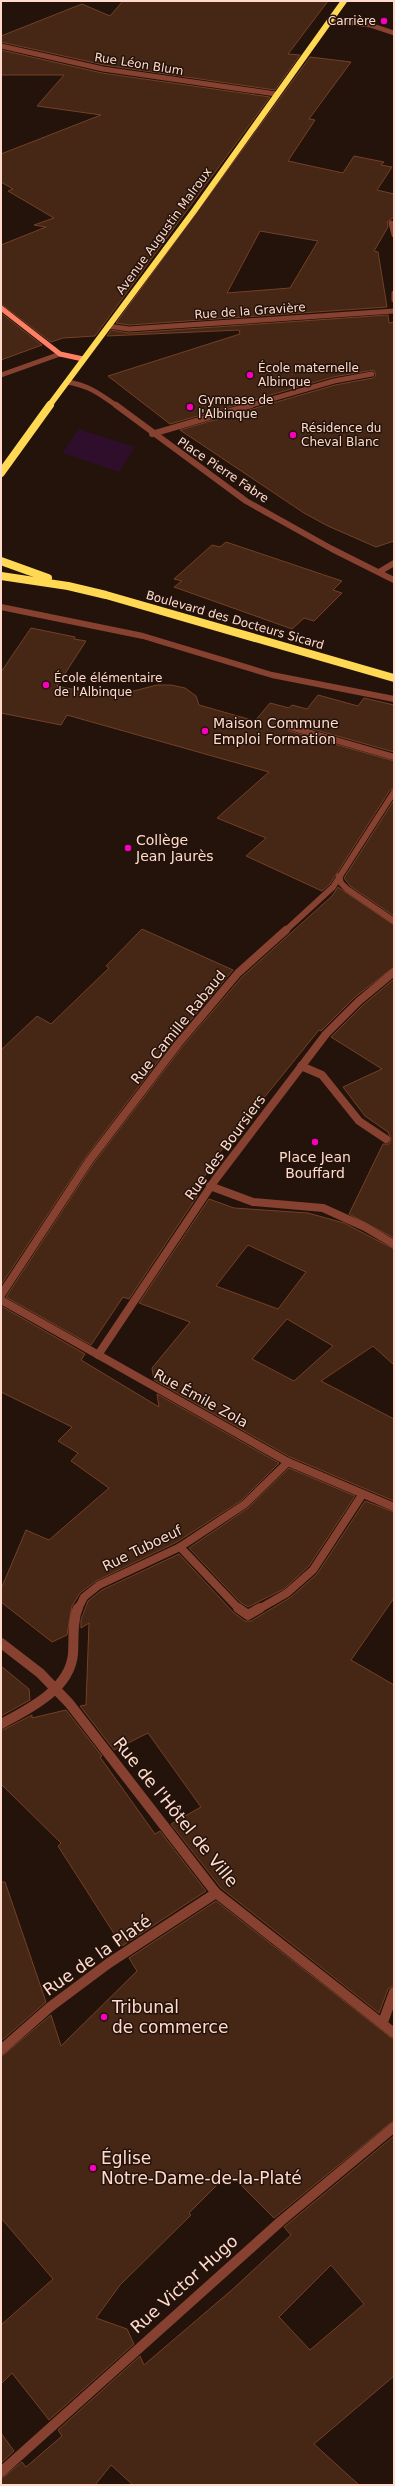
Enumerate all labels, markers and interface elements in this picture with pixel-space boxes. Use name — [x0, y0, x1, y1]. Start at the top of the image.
place label: Carrière — [328, 14, 376, 28]
marker: Carrière — [379, 16, 389, 26]
street label: Rue Léon Blum — [93, 50, 185, 78]
street label: Avenue Augustin Malroux — [113, 165, 215, 297]
street label: Rue de la Gravière — [194, 300, 306, 322]
place label: École maternelle Albinque — [258, 360, 359, 389]
marker: École maternelle Albinque — [245, 370, 255, 380]
place label: Gymnase de l'Albinque — [198, 393, 274, 421]
marker: Gymnase de l'Albinque — [185, 402, 195, 412]
place label: Résidence du Cheval Blanc — [301, 421, 381, 449]
marker: Résidence du Cheval Blanc — [288, 430, 298, 440]
street label: Place Pierre Fabre — [175, 434, 271, 506]
street label: Boulevard des Docteurs Sicard — [144, 588, 326, 652]
place label: École élémentaire de l'Albinque — [54, 670, 162, 699]
marker: École élémentaire de l'Albinque — [41, 680, 51, 690]
place label: Maison Commune Emploi Formation — [213, 715, 339, 747]
marker: Maison Commune Emploi Formation — [200, 726, 210, 736]
place label: Collège Jean Jaurès — [135, 832, 214, 864]
marker: Collège Jean Jaurès — [123, 843, 133, 853]
street label: Rue Camille Rabaud — [127, 967, 229, 1087]
street label: Rue des Boursiers — [182, 1091, 268, 1203]
marker: Place Jean Bouffard — [310, 1137, 320, 1147]
place label: Place Jean Bouffard — [279, 1149, 351, 1181]
street label: Rue Émile Zola — [151, 1366, 251, 1430]
street label: Rue Tuboeuf — [100, 1521, 185, 1574]
street label: Rue de l'Hôtel de Ville — [109, 1733, 243, 1891]
street label: Rue de la Platé — [39, 1910, 155, 2000]
place label: Tribunal de commerce — [111, 1997, 228, 2037]
marker: Tribunal de commerce — [99, 2012, 109, 2022]
place label: Église Notre-Dame-de-la-Platé — [101, 2147, 302, 2188]
marker: Église Notre-Dame-de-la-Platé — [88, 2163, 98, 2173]
street label: Rue Victor Hugo — [126, 2231, 242, 2337]

